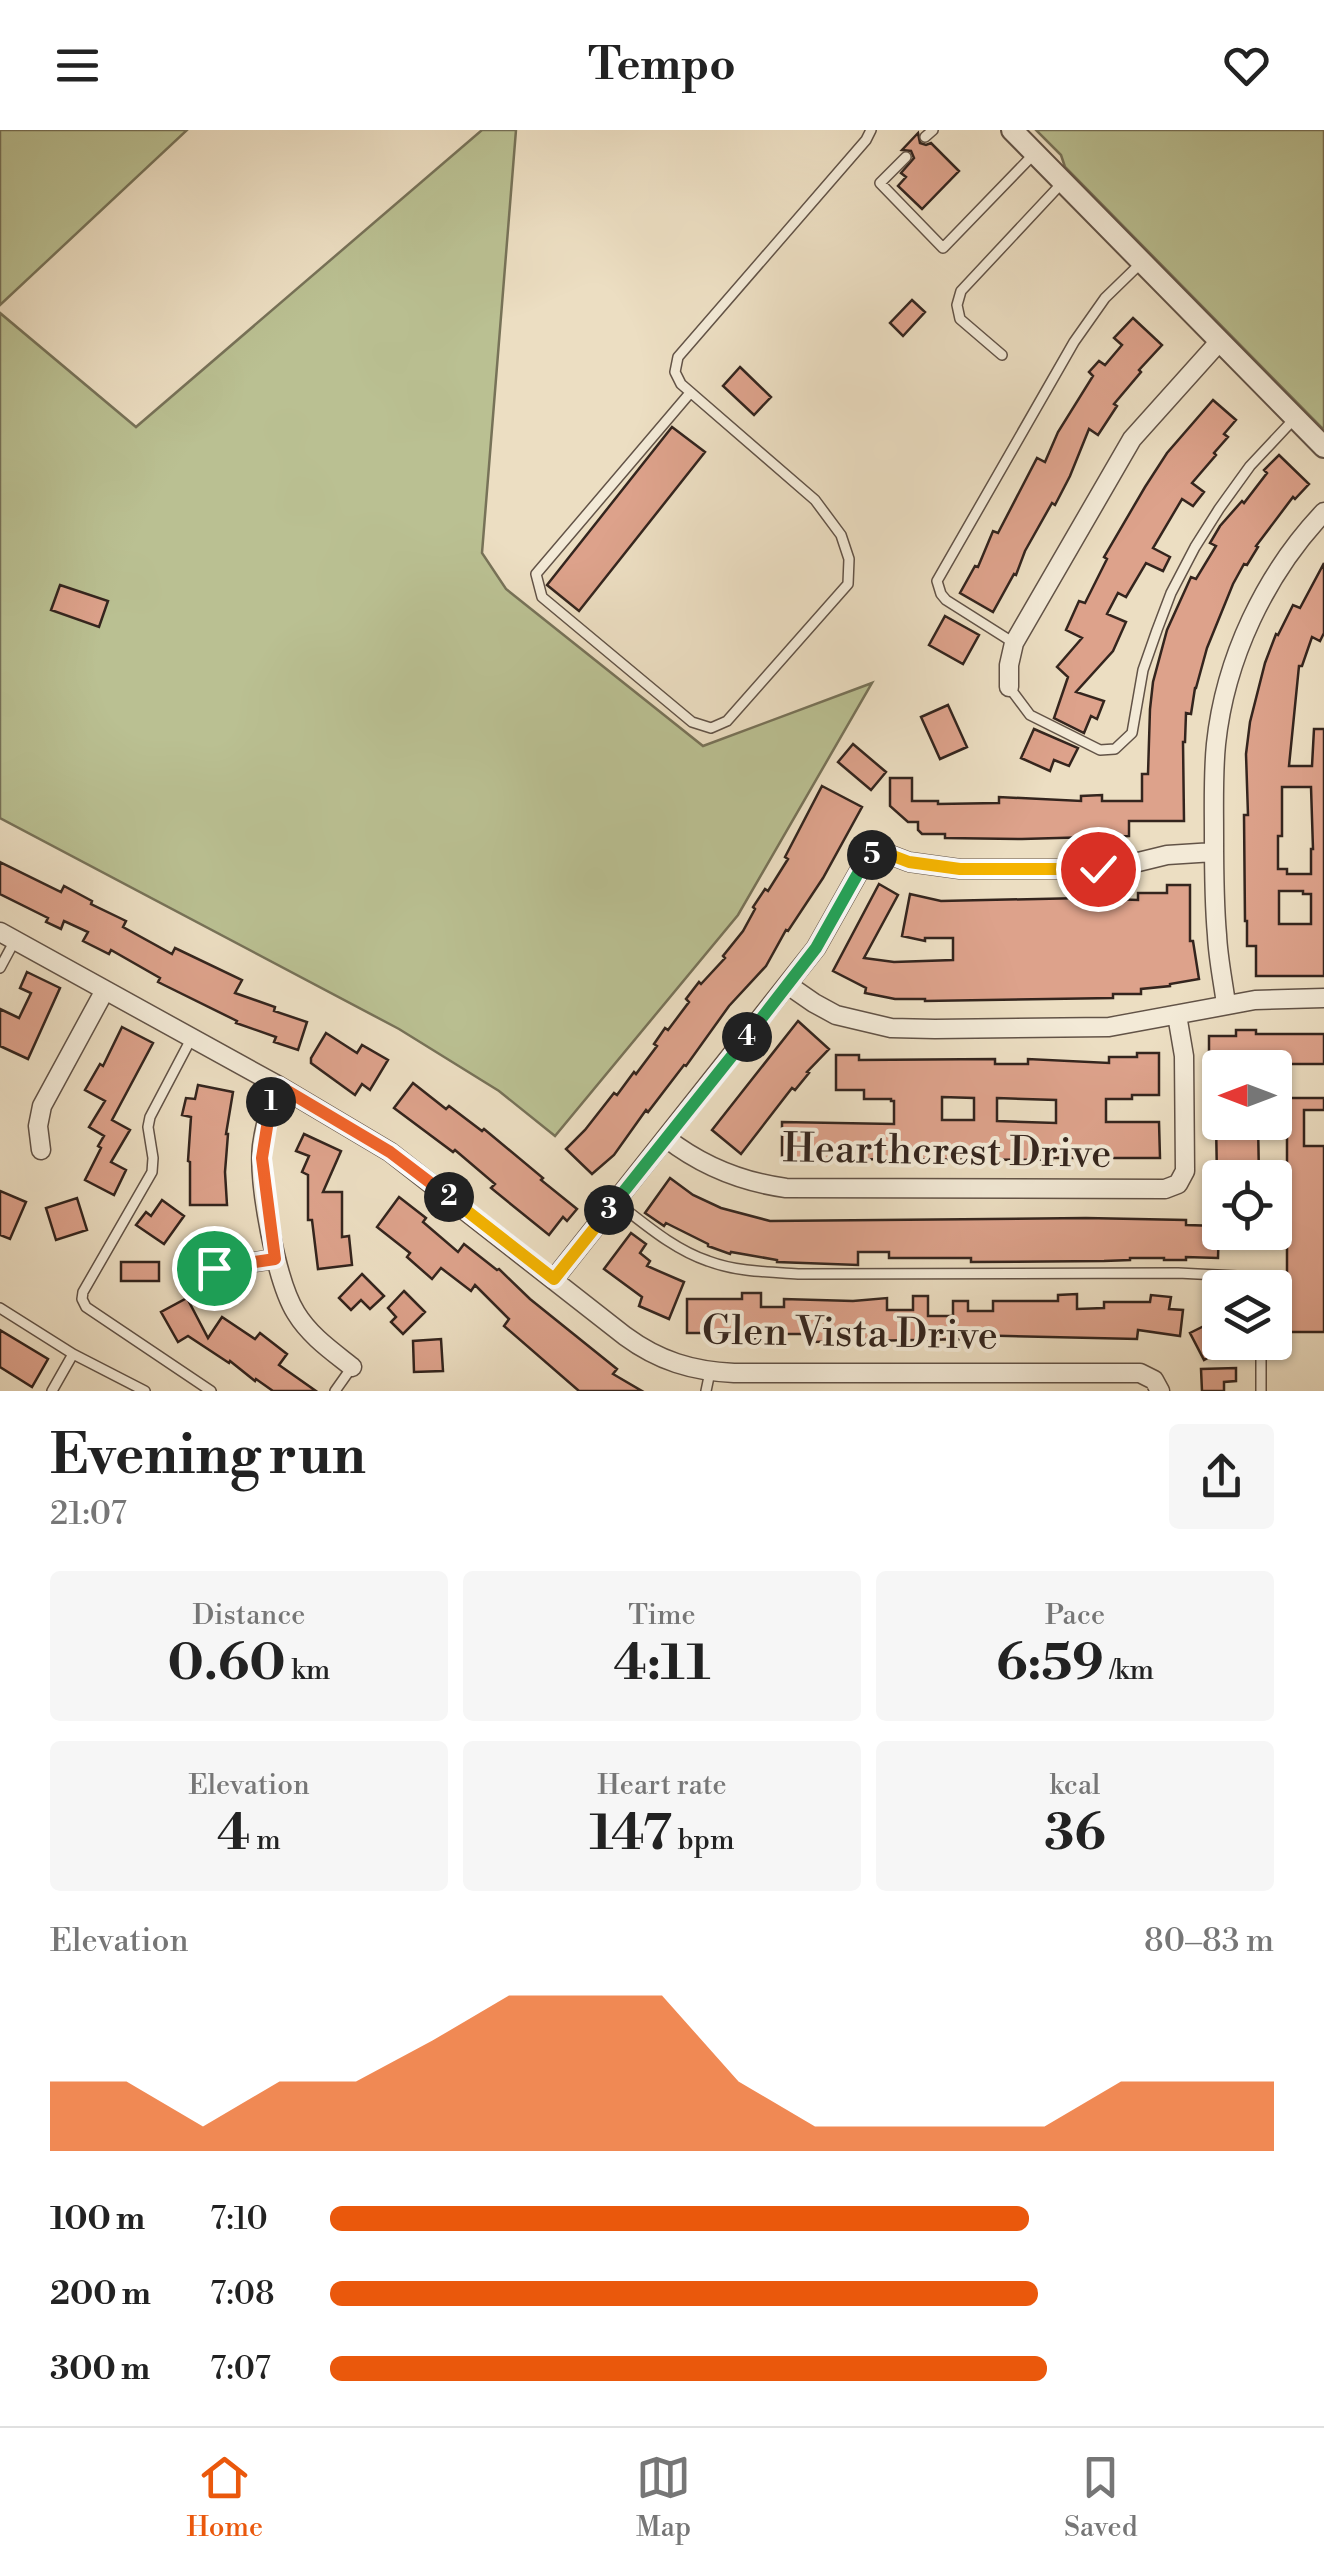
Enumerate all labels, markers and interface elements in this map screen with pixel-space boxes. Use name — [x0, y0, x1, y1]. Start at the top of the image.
text: Tempo — [588, 37, 736, 94]
icon: menu — [50, 38, 105, 93]
icon: heart — [1219, 38, 1274, 93]
pin — [1056, 827, 1141, 912]
pin: 5 — [847, 830, 897, 880]
text: 5 — [863, 837, 881, 872]
icon: check — [1071, 842, 1126, 897]
pin: 4 — [722, 1012, 772, 1062]
text: 4 — [738, 1019, 756, 1054]
north arrow — [1202, 1050, 1292, 1140]
map controls — [1202, 1050, 1292, 1360]
pin: 1 — [246, 1077, 296, 1127]
text: 1 — [264, 1084, 278, 1119]
street label: Hearthcrest Drive — [782, 1124, 1112, 1180]
button: locate — [1202, 1160, 1292, 1250]
pin: 2 — [424, 1172, 474, 1222]
text: 2 — [440, 1179, 458, 1214]
pin: 3 — [584, 1185, 634, 1235]
text: 3 — [601, 1192, 617, 1227]
pin — [172, 1226, 257, 1311]
icon: arrive — [187, 1241, 242, 1296]
button: layers — [1202, 1270, 1292, 1360]
street label: Glen Vista Drive — [702, 1306, 998, 1362]
text: Evening run — [50, 1422, 366, 1491]
button: share — [1169, 1424, 1274, 1529]
text: 21:07 — [50, 1494, 127, 1534]
text: Distance — [193, 1598, 305, 1633]
text: Time — [628, 1598, 696, 1633]
text: Pace — [1045, 1598, 1105, 1633]
text: 0.60 — [168, 1633, 285, 1695]
text: 4:11 — [614, 1633, 710, 1695]
text: 6:59 — [996, 1633, 1104, 1695]
text: km — [285, 1653, 330, 1688]
text: /km — [1104, 1653, 1154, 1688]
text: Elevation — [188, 1768, 310, 1803]
text: Heart rate — [597, 1768, 727, 1803]
text: kcal — [1050, 1768, 1100, 1803]
text: 4 — [217, 1803, 251, 1865]
text: 147 — [589, 1803, 672, 1865]
text: 36 — [1044, 1803, 1106, 1865]
text: m — [251, 1823, 281, 1858]
text: bpm — [672, 1823, 735, 1858]
text: Elevation — [50, 1921, 189, 1961]
text: 80–83 m — [1144, 1921, 1274, 1961]
text: 100 m — [50, 2199, 145, 2239]
text: 7:10 — [210, 2199, 268, 2239]
text: 200 m — [50, 2274, 151, 2314]
text: 7:08 — [210, 2274, 275, 2314]
text: 300 m — [50, 2349, 150, 2389]
text: 7:07 — [210, 2349, 271, 2389]
tab: Home — [186, 2450, 263, 2545]
tab: Map — [636, 2450, 691, 2545]
tab: Saved — [1064, 2450, 1138, 2545]

